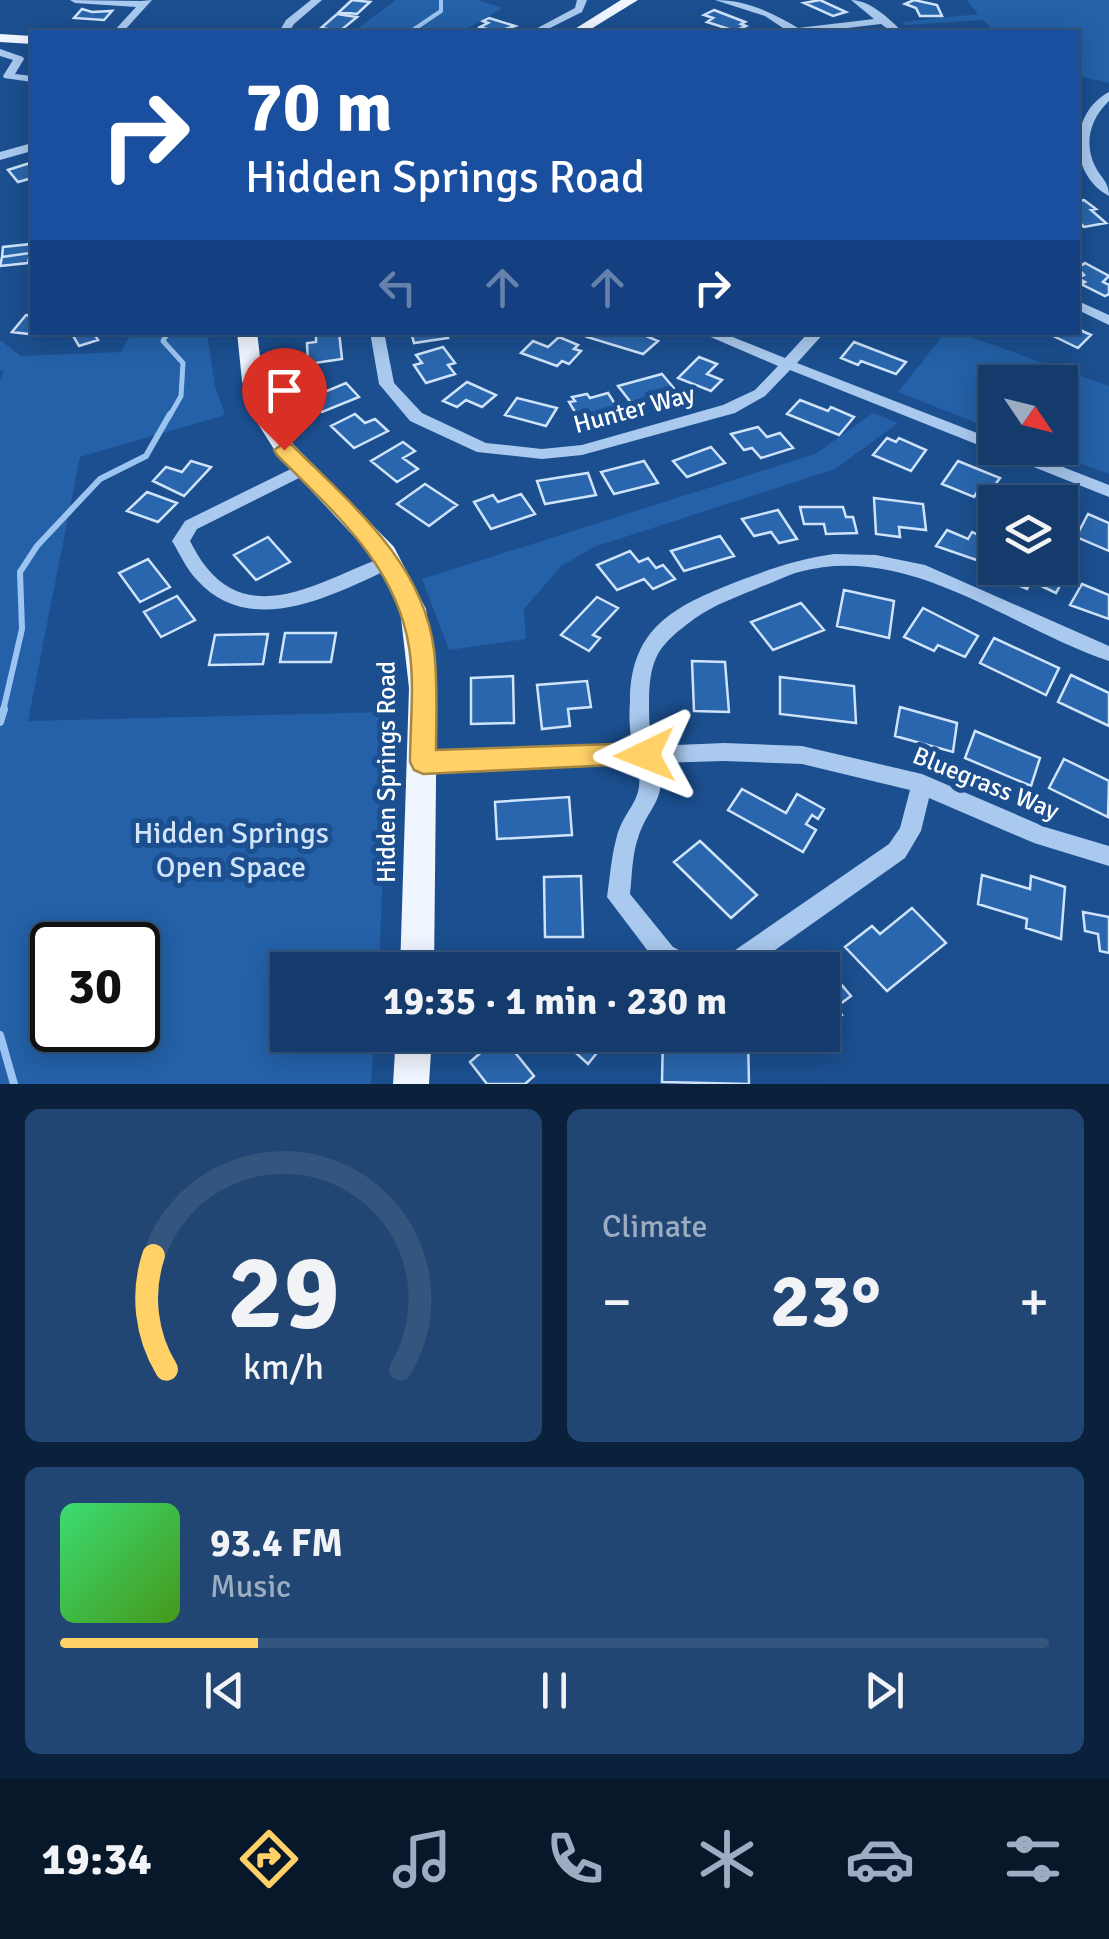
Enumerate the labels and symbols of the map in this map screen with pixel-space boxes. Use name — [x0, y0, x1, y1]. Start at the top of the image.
pin — [242, 348, 327, 451]
north arrow — [978, 365, 1078, 465]
street label: Hunter Way — [570, 378, 698, 440]
street label: Hidden Springs Road — [371, 661, 402, 883]
position arrow — [593, 703, 697, 807]
street label: Bluegrass Way — [908, 740, 1064, 827]
park label: Hidden Springs Open Space — [133, 815, 329, 886]
speed limit sign: 30 — [30, 922, 160, 1052]

